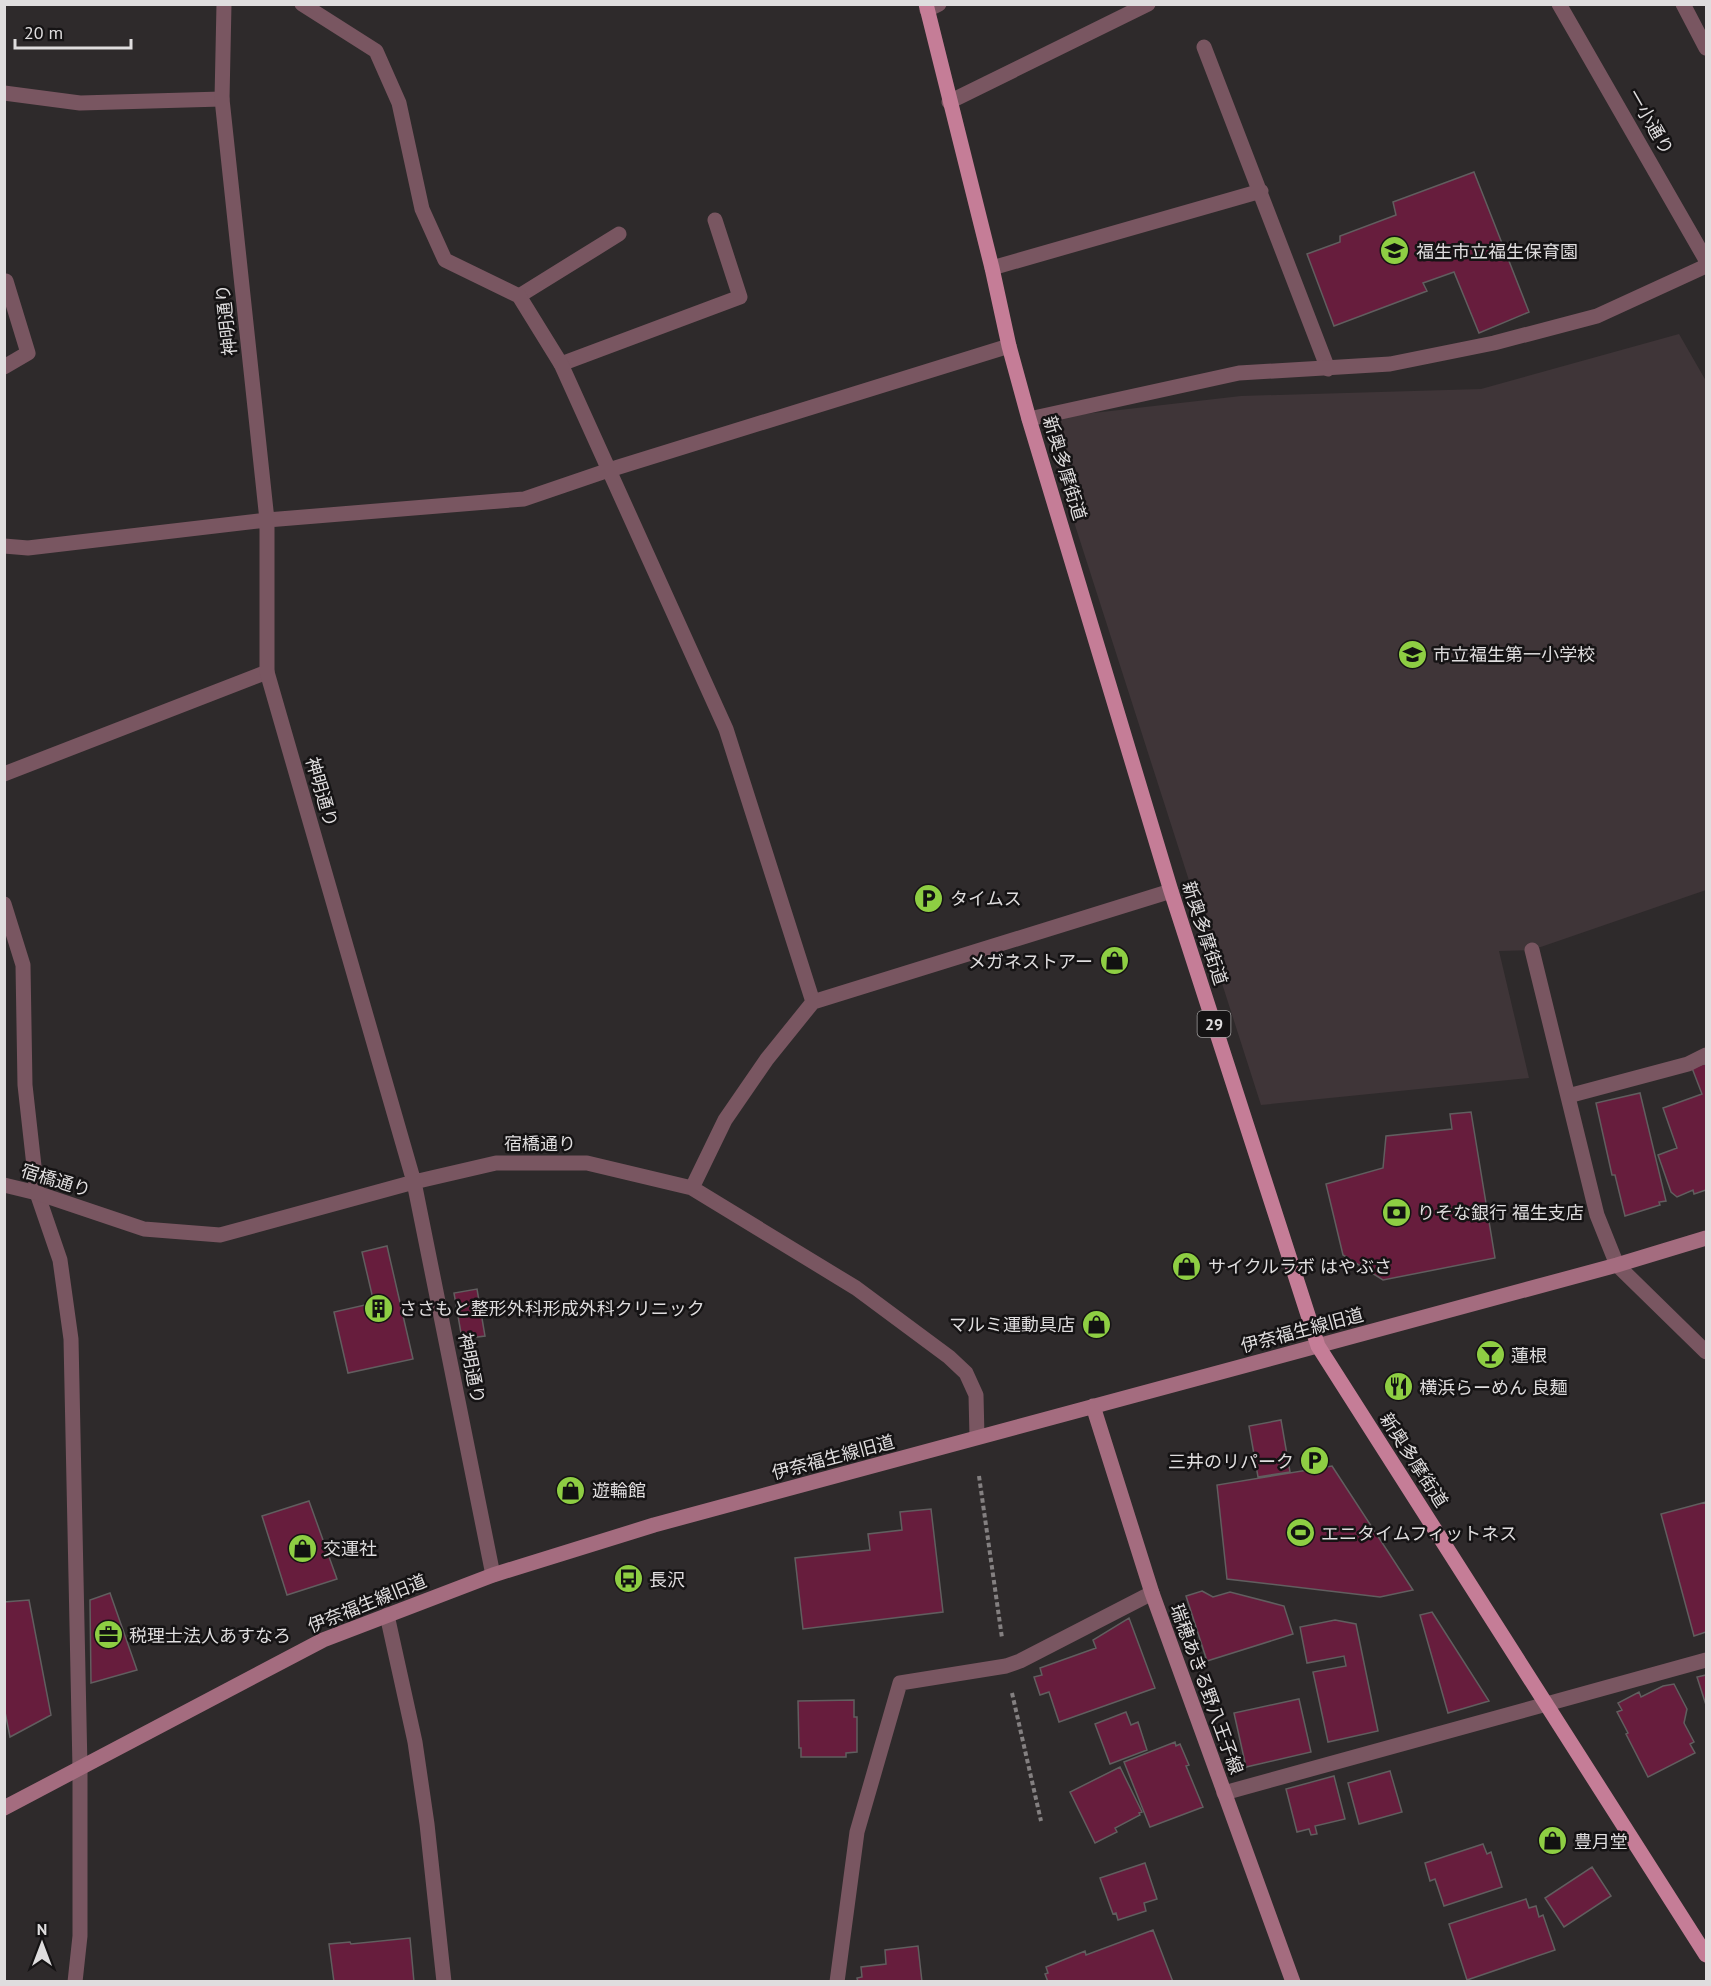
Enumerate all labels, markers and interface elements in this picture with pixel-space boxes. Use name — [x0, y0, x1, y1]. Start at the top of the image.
scale bar — [15, 12, 130, 50]
text: 20 m — [24, 21, 63, 44]
street label: 一小通り — [1623, 85, 1679, 159]
school or university icon: 福生市立福生保育園 — [1379, 235, 1411, 267]
place label: 福生市立福生保育園 — [1416, 240, 1578, 263]
street label: 神明通り — [211, 283, 241, 357]
street label: 新奥多摩街道 — [1038, 413, 1092, 523]
school or university icon: 市立福生第一小学校 — [1396, 638, 1428, 670]
place label: 市立福生第一小学校 — [1433, 643, 1595, 666]
street label: 神明通り — [301, 754, 343, 830]
street label: 新奥多摩街道 — [1177, 878, 1233, 988]
parking icon: タイムス — [913, 882, 945, 914]
place label: タイムス — [950, 887, 1022, 910]
shop icon: メガネストアー — [1098, 945, 1130, 977]
place label: メガネストアー — [968, 950, 1093, 973]
road number: 29 — [1198, 1011, 1230, 1037]
street label: 宿橋通り — [504, 1132, 576, 1155]
street label: 宿橋通り — [18, 1158, 94, 1202]
bank icon: りそな銀行 福生支店 — [1380, 1196, 1412, 1228]
place label: りそな銀行 福生支店 — [1417, 1201, 1584, 1224]
shop icon: サイクルラボ はやぶさ — [1171, 1250, 1203, 1282]
place label: サイクルラボ はやぶさ — [1208, 1255, 1392, 1278]
building icon: ささもと整形外科形成外科クリニック — [362, 1292, 394, 1324]
place label: ささもと整形外科形成外科クリニック — [399, 1297, 705, 1320]
street label: 伊奈福生線旧道 — [1238, 1303, 1366, 1357]
shop icon: マルミ運動具店 — [1080, 1308, 1112, 1340]
place label: マルミ運動具店 — [949, 1313, 1075, 1336]
street label: 神明通り — [454, 1330, 490, 1406]
bar icon: 蓮根 — [1474, 1339, 1506, 1371]
place label: 蓮根 — [1511, 1344, 1547, 1367]
restaurant icon: 横浜らーめん 良麺 — [1382, 1371, 1414, 1403]
place label: 横浜らーめん 良麺 — [1419, 1376, 1568, 1399]
street label: 新奥多摩街道 — [1375, 1408, 1453, 1512]
street label: 伊奈福生線旧道 — [769, 1430, 897, 1484]
parking icon: 三井のリパーク — [1299, 1445, 1331, 1477]
place label: 三井のリパーク — [1168, 1450, 1294, 1473]
shop icon: 遊輪館 — [555, 1474, 587, 1506]
place label: 遊輪館 — [592, 1479, 646, 1502]
sports icon: エニタイムフィットネス — [1284, 1517, 1316, 1549]
place label: エニタイムフィットネス — [1321, 1522, 1517, 1545]
shop icon: 交運社 — [286, 1532, 318, 1564]
place label: 交運社 — [323, 1537, 377, 1560]
bus stop icon: 長沢 — [612, 1563, 644, 1595]
place label: 長沢 — [649, 1568, 685, 1591]
street label: 伊奈福生線旧道 — [304, 1569, 430, 1637]
street label: 瑞穂あきる野八王子線 — [1165, 1601, 1249, 1777]
office icon: 税理士法人あすなろ — [92, 1619, 124, 1651]
place label: 税理士法人あすなろ — [129, 1624, 291, 1647]
shop icon: 豊月堂 — [1537, 1825, 1569, 1857]
place label: 豊月堂 — [1574, 1830, 1628, 1853]
north arrow — [12, 1914, 72, 1974]
text: N — [37, 1919, 47, 1939]

